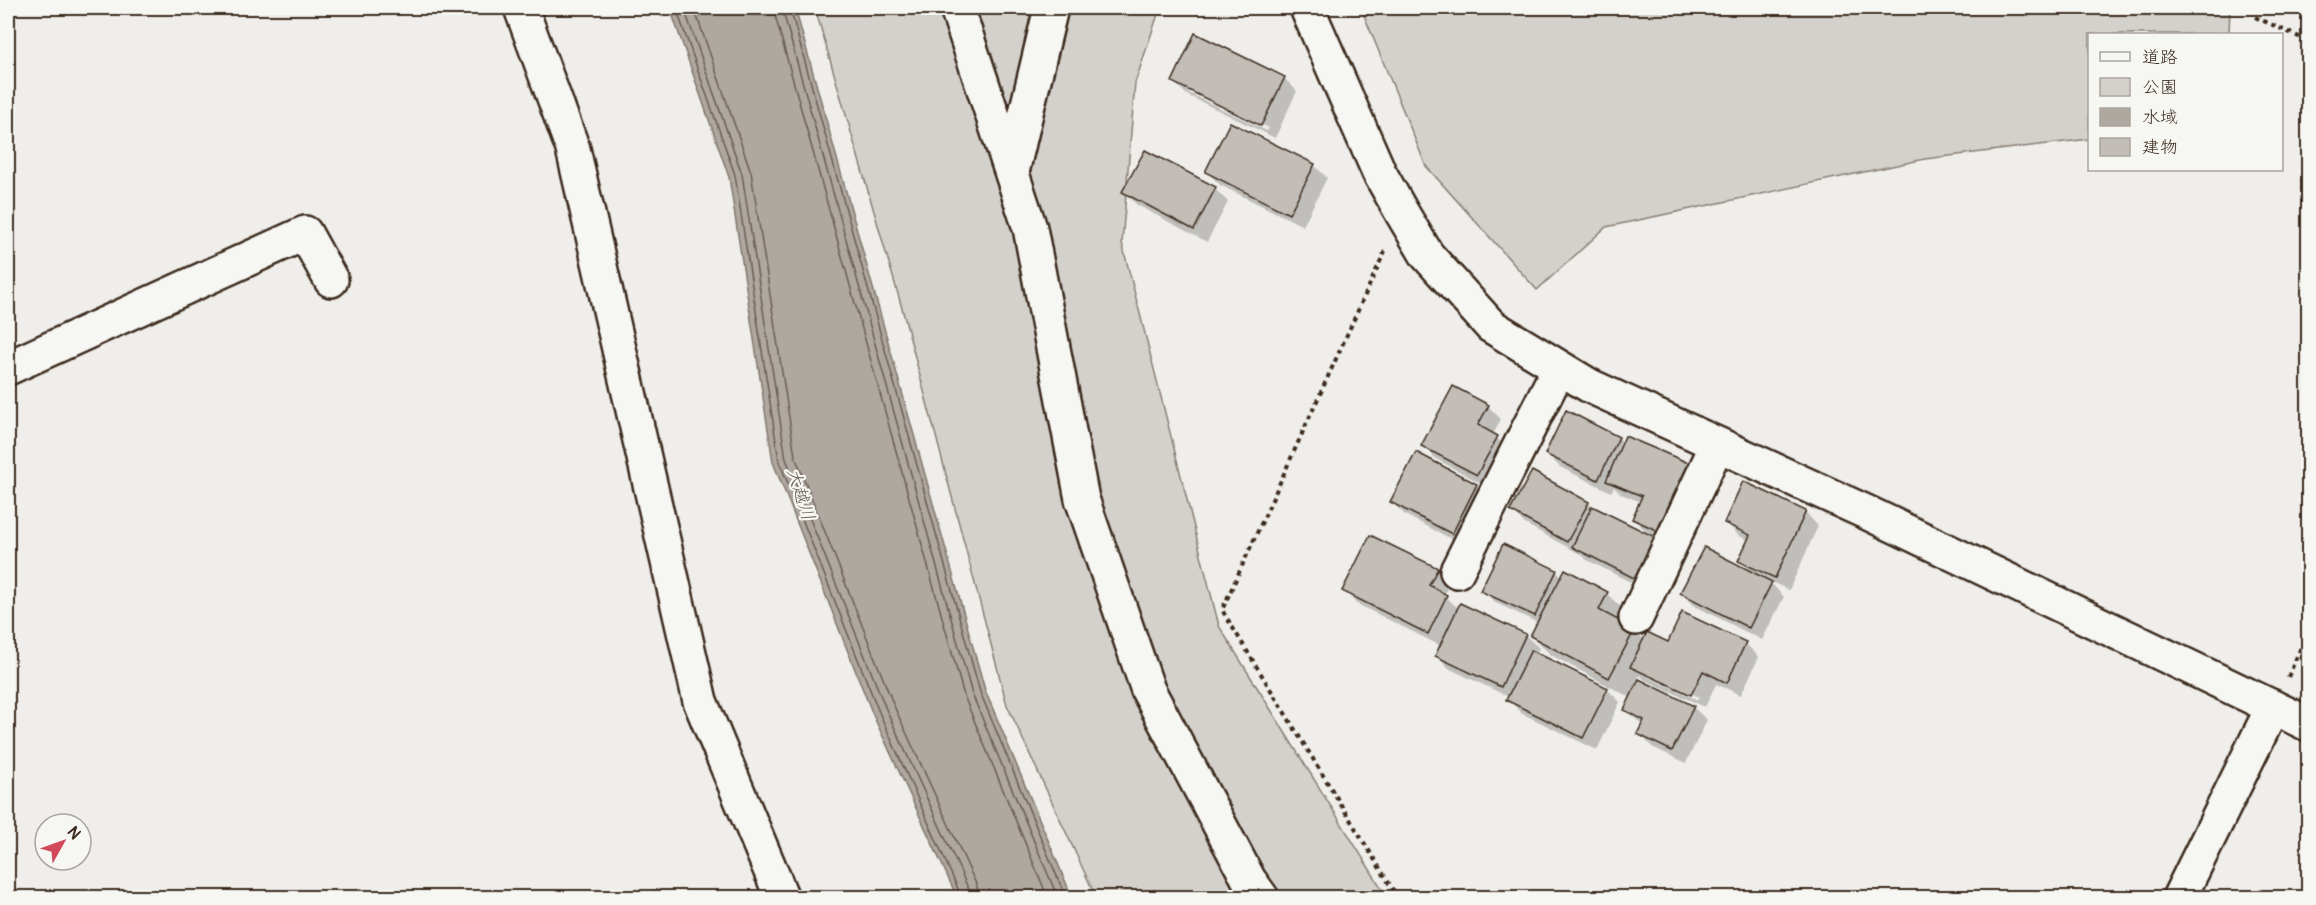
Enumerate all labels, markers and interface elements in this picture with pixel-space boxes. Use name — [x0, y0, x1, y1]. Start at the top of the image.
legend — [2088, 33, 2283, 171]
text: 道路 — [2142, 46, 2178, 69]
text: 公園 — [2142, 76, 2178, 99]
text: 水域 — [2142, 106, 2178, 129]
text: 建物 — [2142, 136, 2178, 159]
water label: 大越川 — [781, 465, 820, 523]
north arrow — [33, 812, 93, 872]
text: N — [63, 822, 85, 844]

